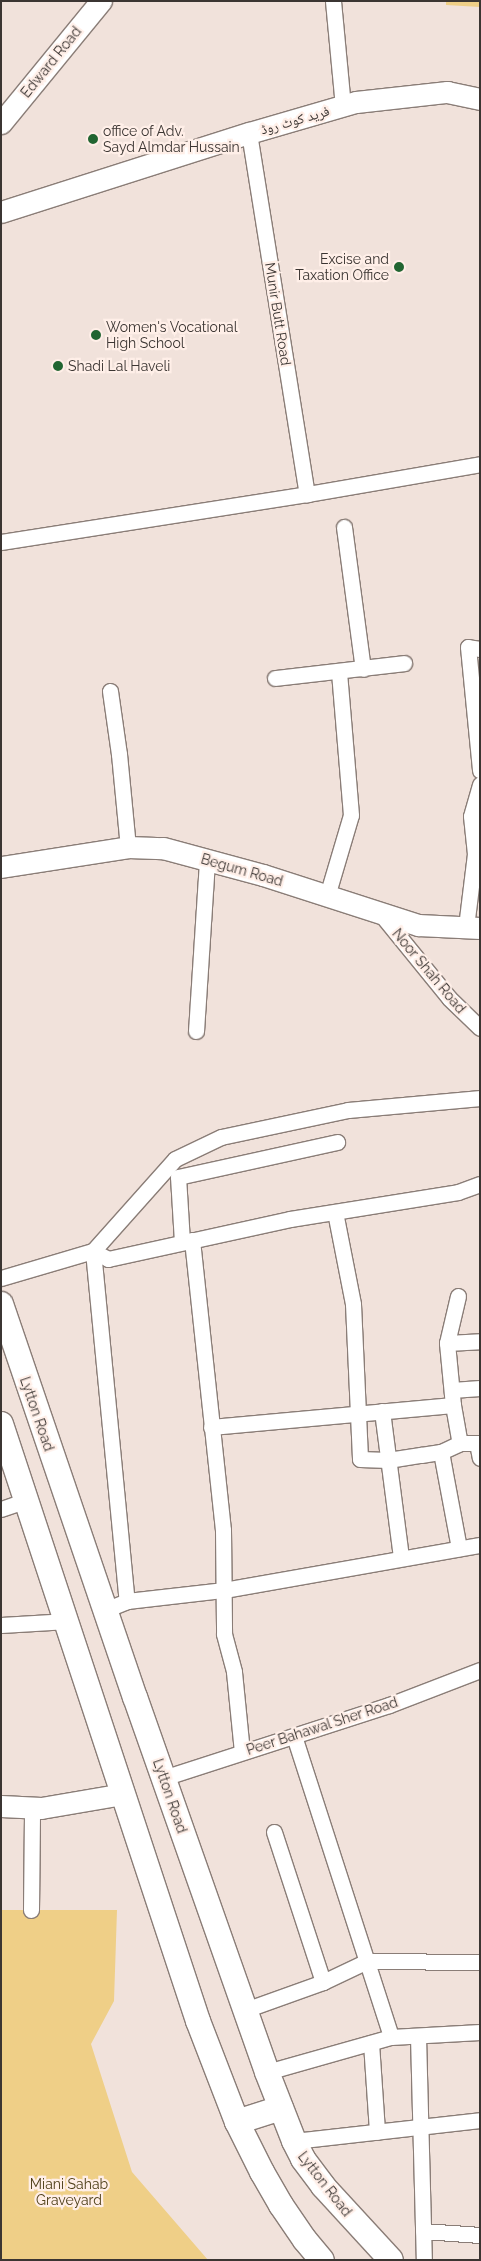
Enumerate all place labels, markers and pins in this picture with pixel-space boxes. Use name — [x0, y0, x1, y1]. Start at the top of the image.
place label: office of Adv. Sayd Almdar Hussain — [103, 123, 240, 156]
marker: office of Adv. Sayd Almdar Hussain — [87, 133, 99, 145]
place label: Excise and Taxation Office — [295, 251, 389, 284]
marker: Excise and Taxation Office — [393, 261, 405, 273]
place label: Women's Vocational High School — [106, 319, 238, 352]
marker: Women's Vocational High School — [90, 329, 102, 341]
place label: Shadi Lal Haveli — [68, 358, 171, 374]
marker: Shadi Lal Haveli — [52, 360, 64, 372]

